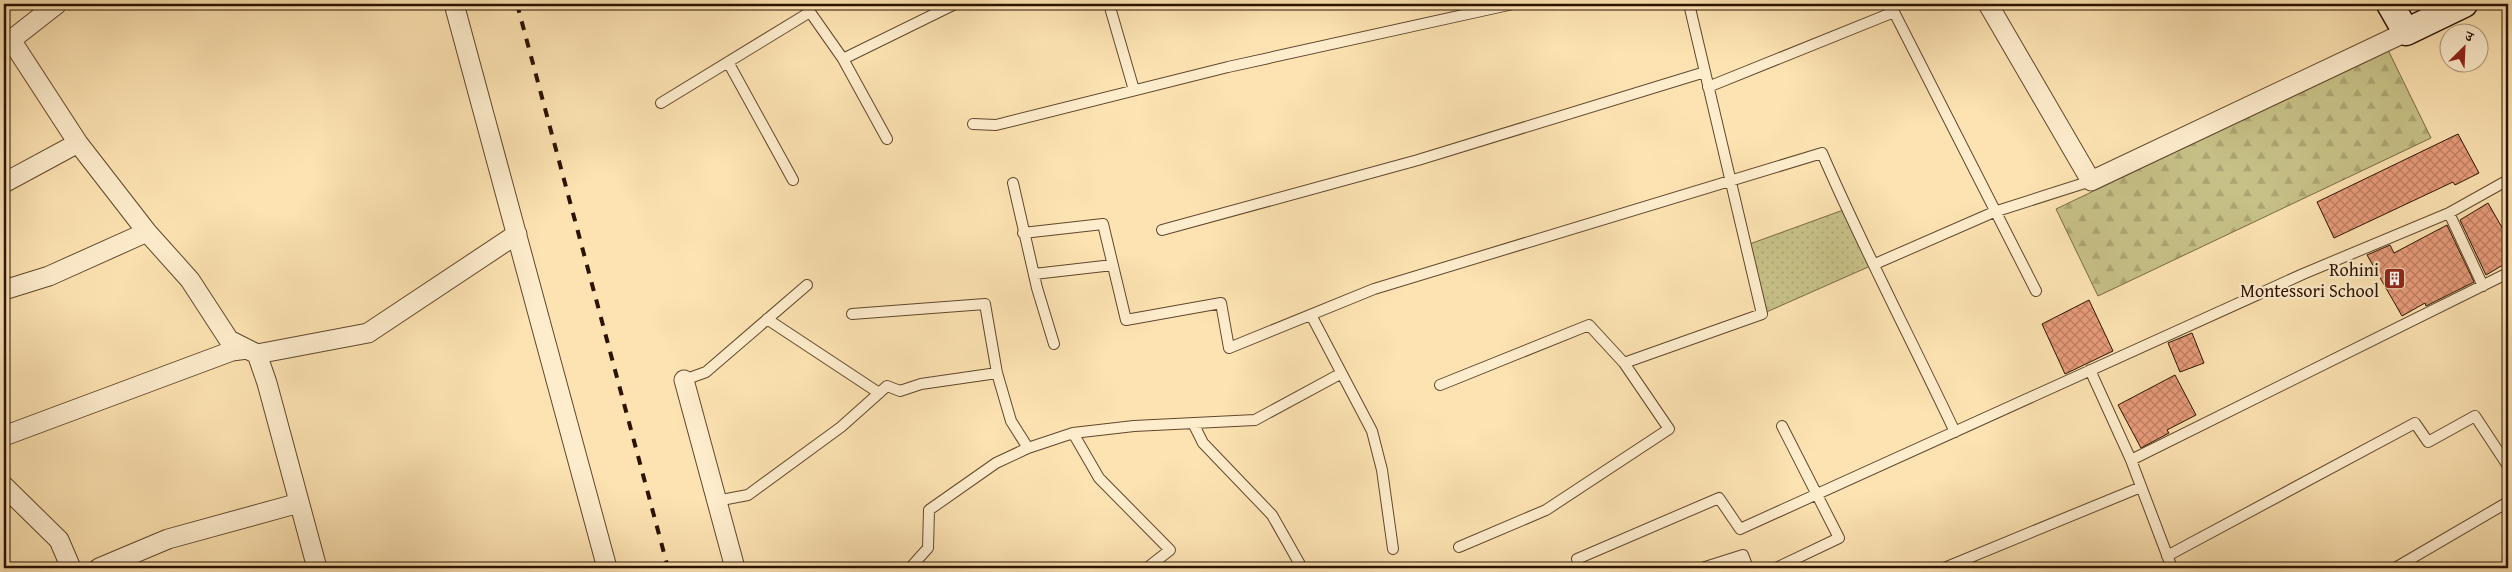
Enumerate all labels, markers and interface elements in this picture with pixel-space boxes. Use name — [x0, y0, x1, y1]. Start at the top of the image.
north arrow — [2440, 22, 2490, 72]
text: उ — [2461, 25, 2477, 47]
place label: Rohini Montessori School — [2240, 256, 2379, 304]
building icon: Rohini Montessori School — [2383, 267, 2407, 291]

